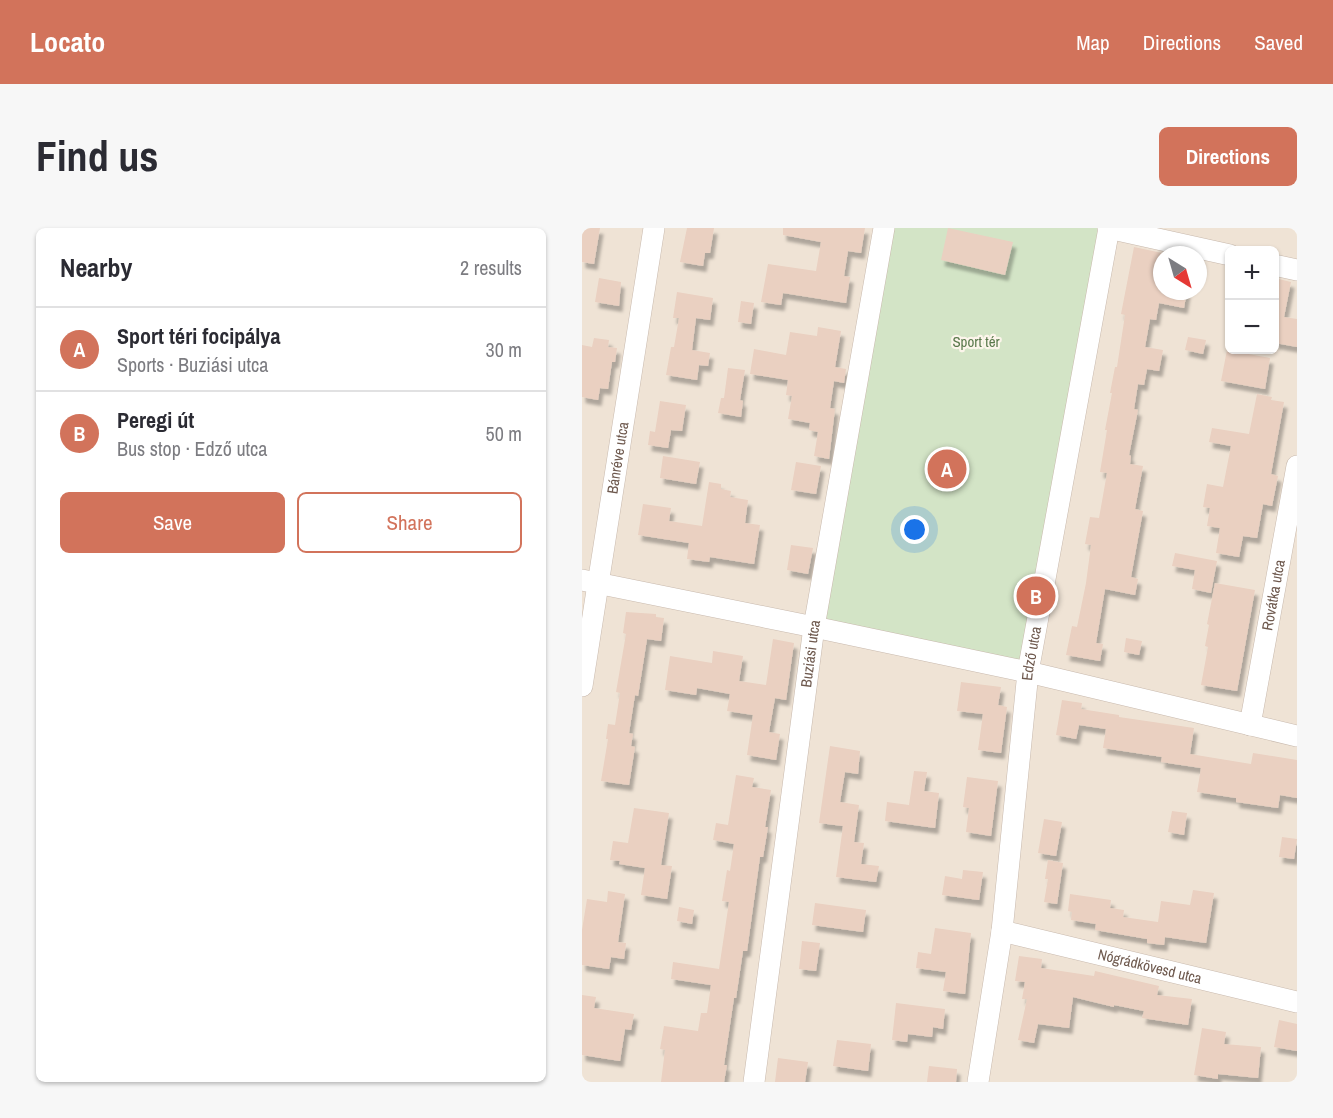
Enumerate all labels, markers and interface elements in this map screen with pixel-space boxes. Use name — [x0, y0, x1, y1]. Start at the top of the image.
text: Locato — [30, 23, 105, 61]
text: Map — [1076, 28, 1110, 57]
text: Directions — [1143, 28, 1221, 57]
text: Saved — [1254, 28, 1303, 57]
button: Directions — [1159, 127, 1297, 186]
text: Find us — [36, 128, 158, 184]
north arrow — [1153, 246, 1207, 300]
map controls — [1225, 246, 1279, 354]
button: + — [1225, 246, 1279, 300]
text: Nearby — [60, 250, 132, 285]
text: 2 results — [460, 254, 522, 281]
button: − — [1225, 300, 1279, 354]
text: Sport téri focipálya — [117, 321, 280, 351]
park label: Sport tér — [952, 331, 1000, 352]
text: A — [74, 336, 85, 363]
text: 30 m — [486, 336, 522, 363]
text: Sports · Buziási utca — [117, 351, 268, 378]
text: Peregi út — [117, 405, 194, 435]
text: B — [74, 420, 85, 447]
text: 50 m — [486, 420, 522, 447]
street label: Bánréve utca — [601, 420, 633, 495]
text: Bus stop · Edző utca — [117, 435, 267, 462]
pin: A — [928, 446, 967, 492]
button: Save — [60, 492, 285, 553]
button: Share — [297, 492, 522, 553]
your location — [900, 515, 929, 544]
street label: Rovátka utca — [1256, 558, 1290, 632]
pin: B — [1016, 574, 1056, 619]
street label: Buziási utca — [795, 618, 825, 689]
street label: Edző utca — [1016, 624, 1046, 682]
street label: Nógrádkövesd utca — [1096, 943, 1204, 989]

